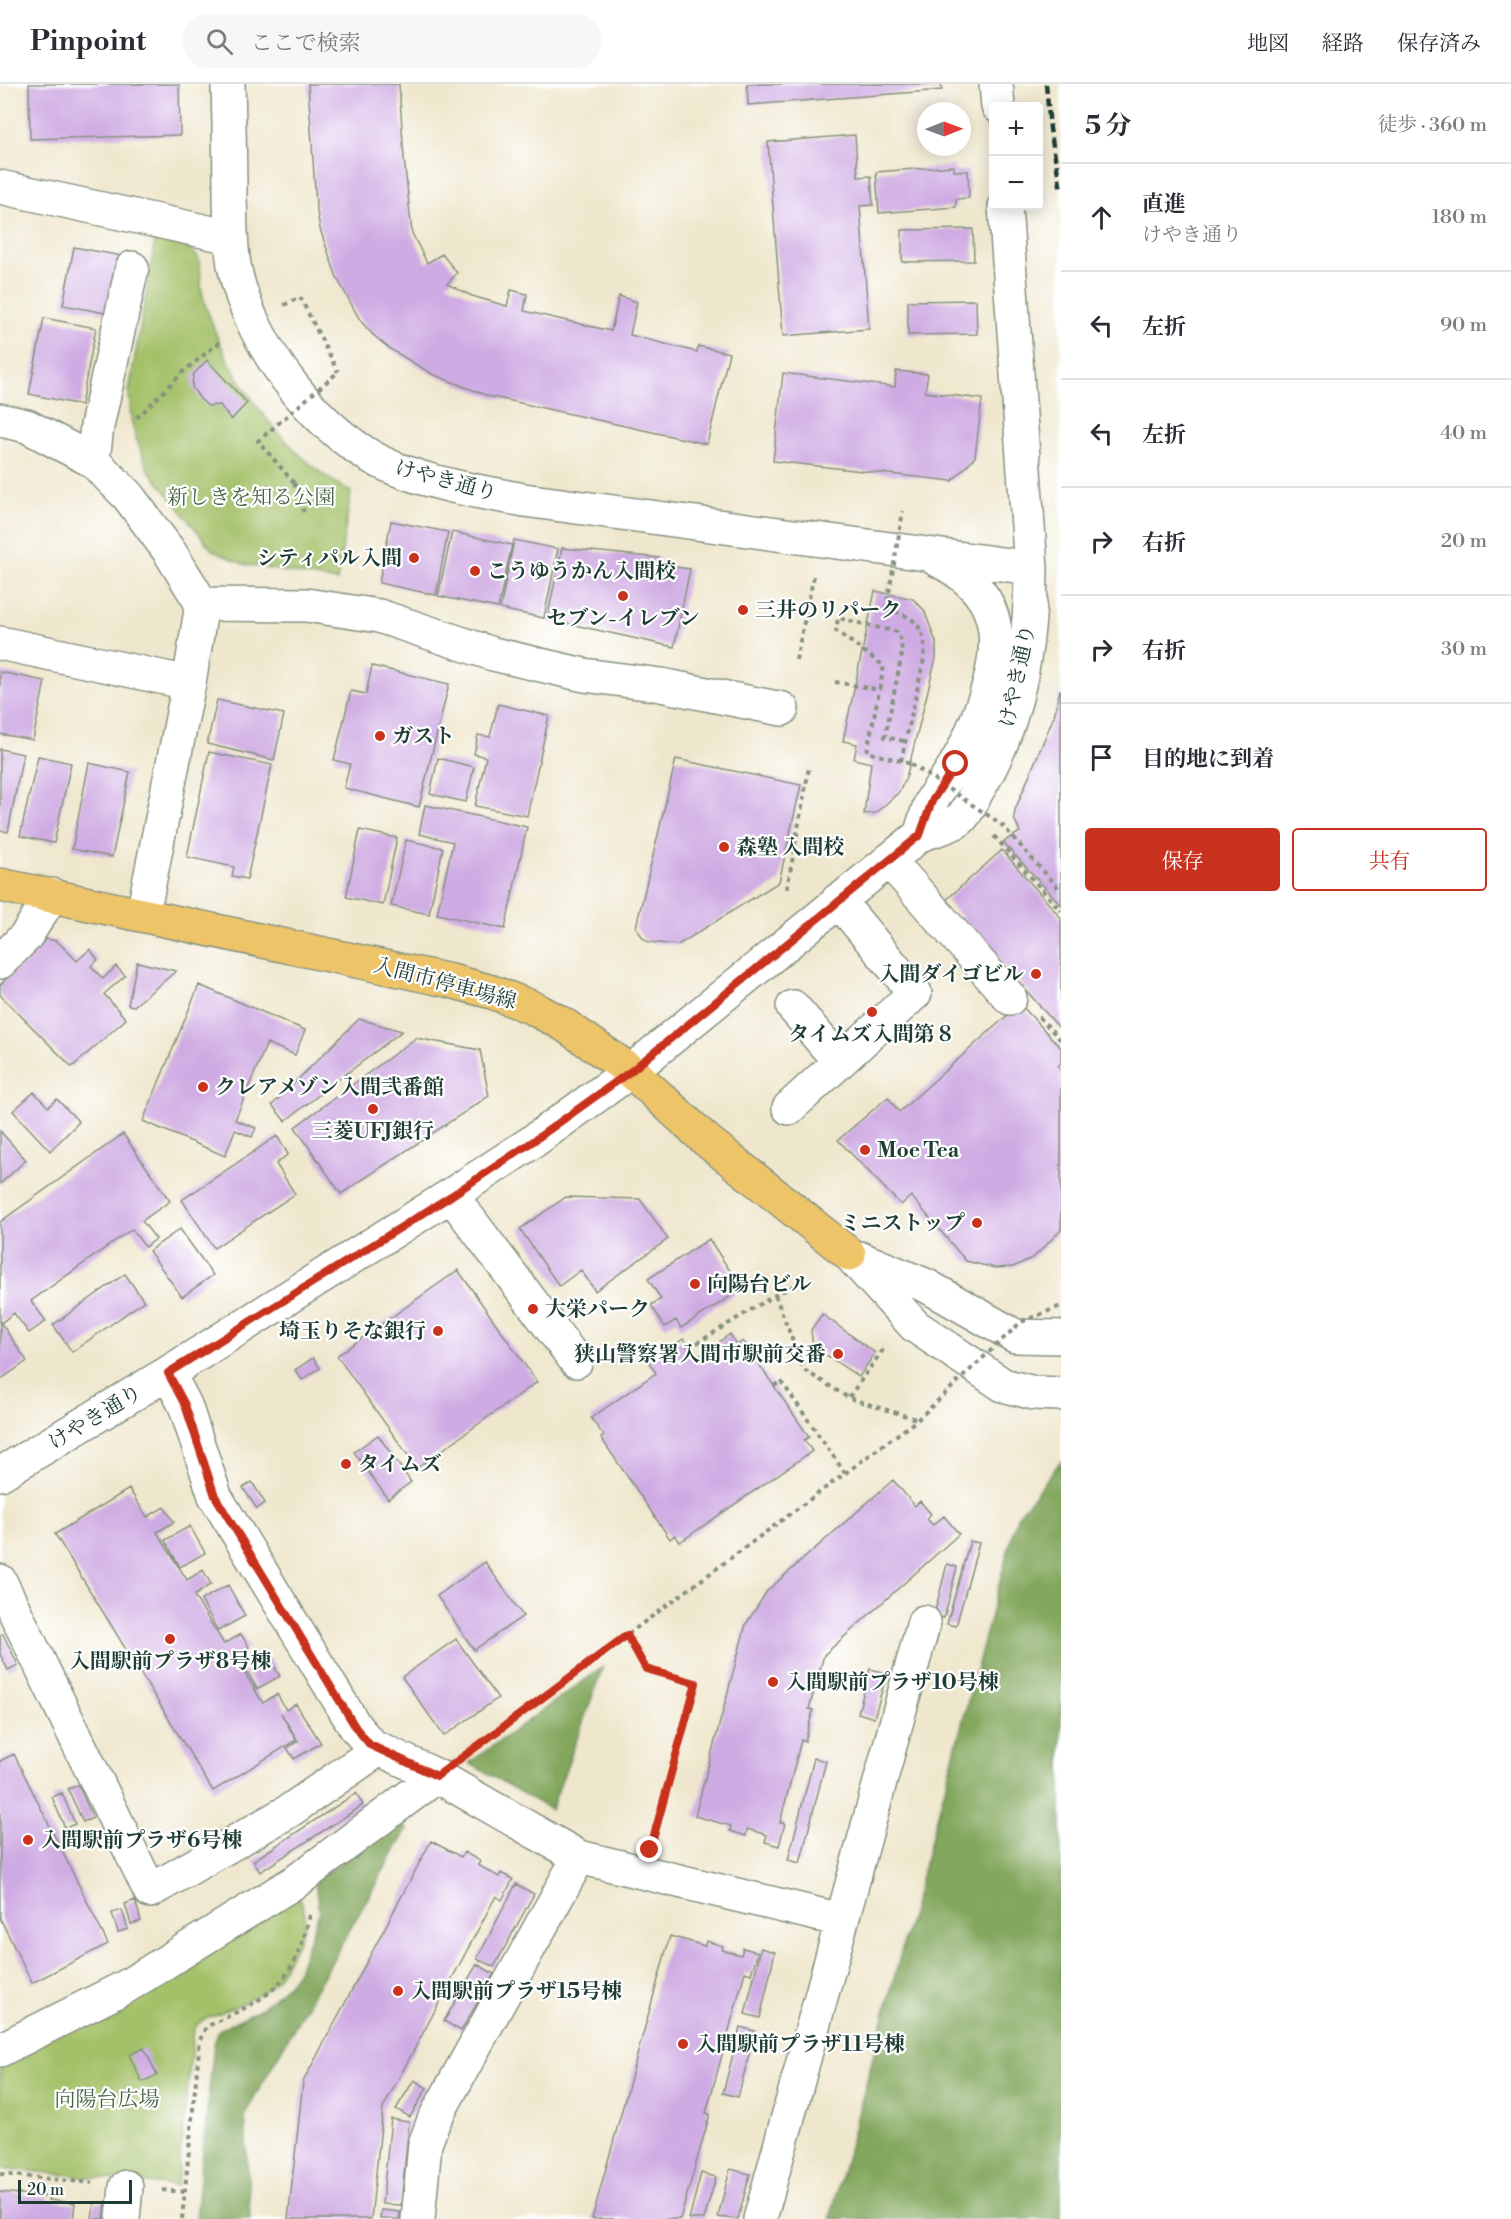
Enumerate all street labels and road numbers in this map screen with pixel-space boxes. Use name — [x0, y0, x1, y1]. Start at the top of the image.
street label: けやき通り — [392, 455, 500, 507]
street label: けやき通り — [994, 622, 1042, 730]
street label: 入間市停車場線 — [370, 952, 519, 1016]
street label: けやき通り — [44, 1380, 147, 1456]

